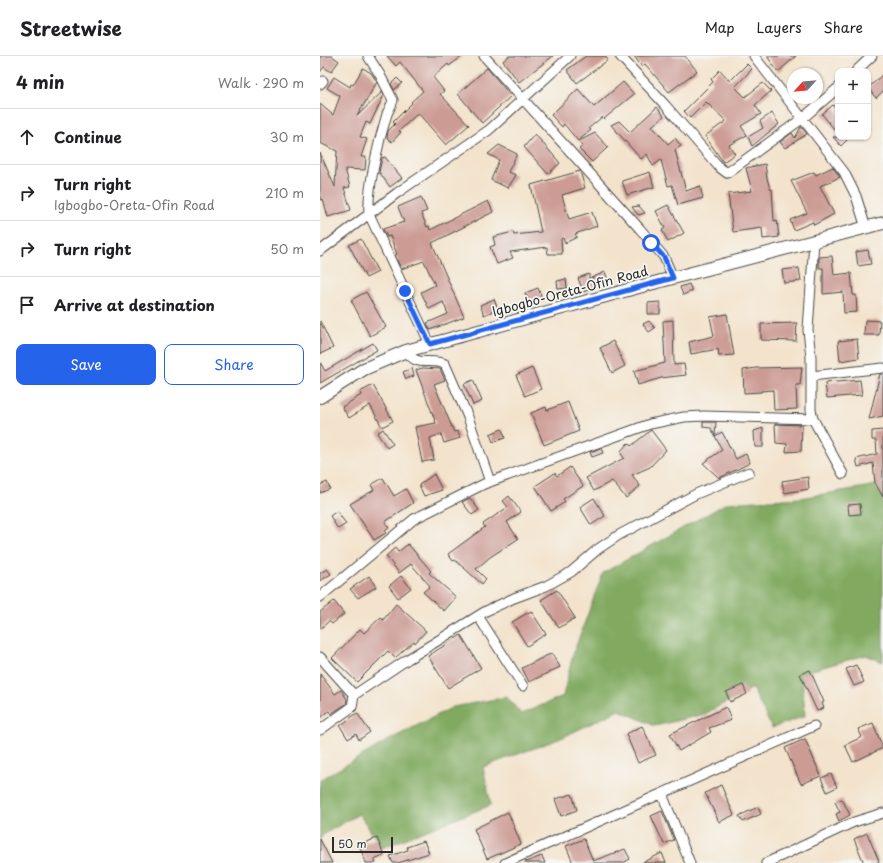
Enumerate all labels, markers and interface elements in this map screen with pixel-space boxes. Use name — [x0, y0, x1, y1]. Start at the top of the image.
text: Streetwise — [20, 14, 122, 42]
text: Map — [705, 17, 735, 38]
text: Layers — [757, 17, 802, 38]
text: Share — [824, 17, 863, 38]
north arrow — [787, 68, 823, 104]
map controls — [835, 68, 871, 140]
button: + — [835, 68, 871, 104]
text: 4 min — [16, 69, 64, 95]
text: Walk · 290 m — [218, 73, 304, 92]
button: − — [835, 104, 871, 140]
text: Continue — [54, 125, 122, 148]
icon: ahead — [16, 126, 38, 148]
text: 30 m — [270, 127, 304, 146]
text: Turn right — [54, 172, 131, 195]
icon: right — [16, 182, 38, 204]
text: 210 m — [265, 183, 304, 202]
text: Igbogbo-Oreta-Ofin Road — [54, 195, 215, 214]
route start — [642, 234, 660, 252]
text: Turn right — [54, 237, 131, 260]
icon: right — [16, 238, 38, 260]
text: 50 m — [270, 239, 304, 258]
street label: Igbogbo-Oreta-Ofin Road — [490, 260, 650, 320]
route end — [396, 282, 414, 300]
text: Arrive at destination — [54, 293, 215, 316]
icon: arrive — [16, 294, 38, 316]
button: Save — [16, 344, 156, 385]
button: Share — [164, 344, 304, 385]
scale bar — [332, 835, 393, 854]
text: 50 m — [338, 835, 367, 852]

